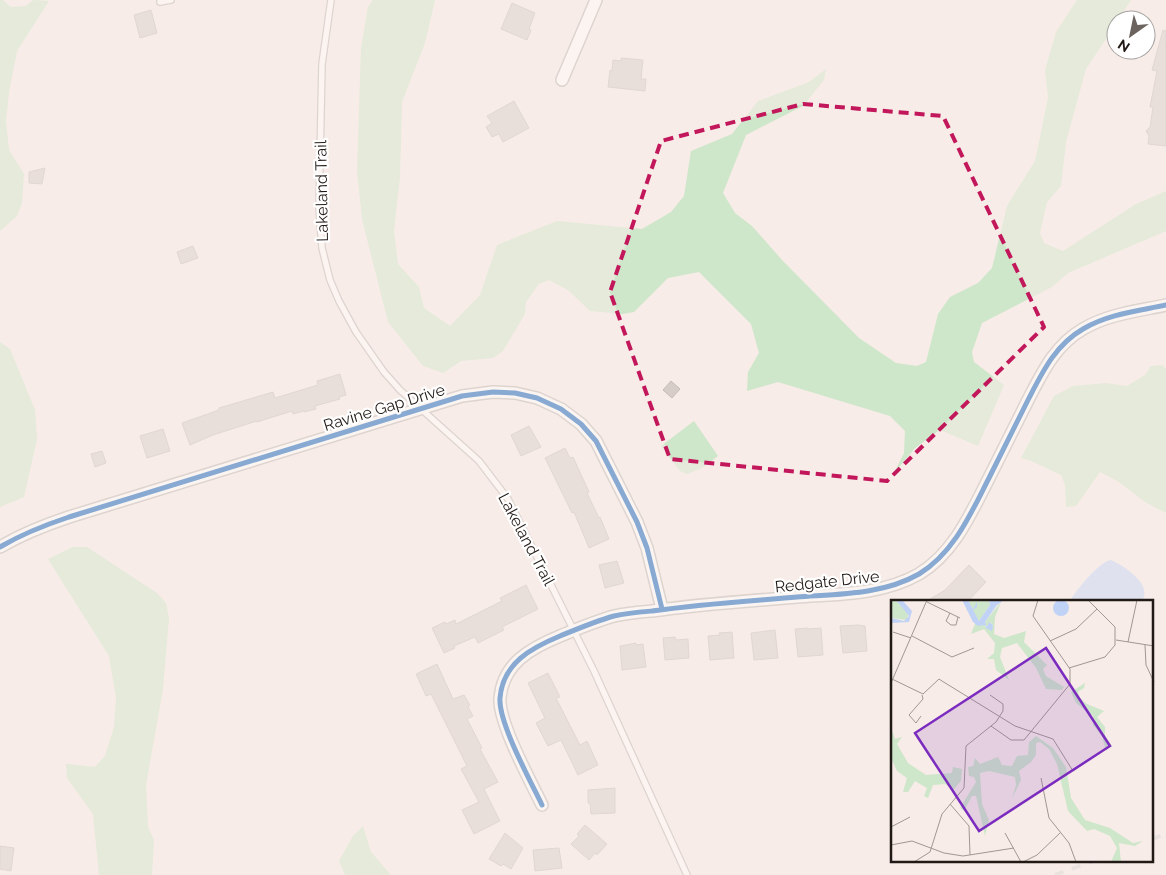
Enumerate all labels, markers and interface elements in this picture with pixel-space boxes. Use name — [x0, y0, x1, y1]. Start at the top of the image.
north arrow — [1106, 10, 1156, 60]
text: N — [1115, 36, 1133, 56]
street label: Lakeland Trail — [311, 139, 332, 242]
street label: Ravine Gap Drive — [321, 380, 447, 435]
street label: Lakeland Trail — [494, 490, 559, 589]
street label: Redgate Drive — [774, 567, 880, 596]
inset map — [891, 600, 1154, 862]

